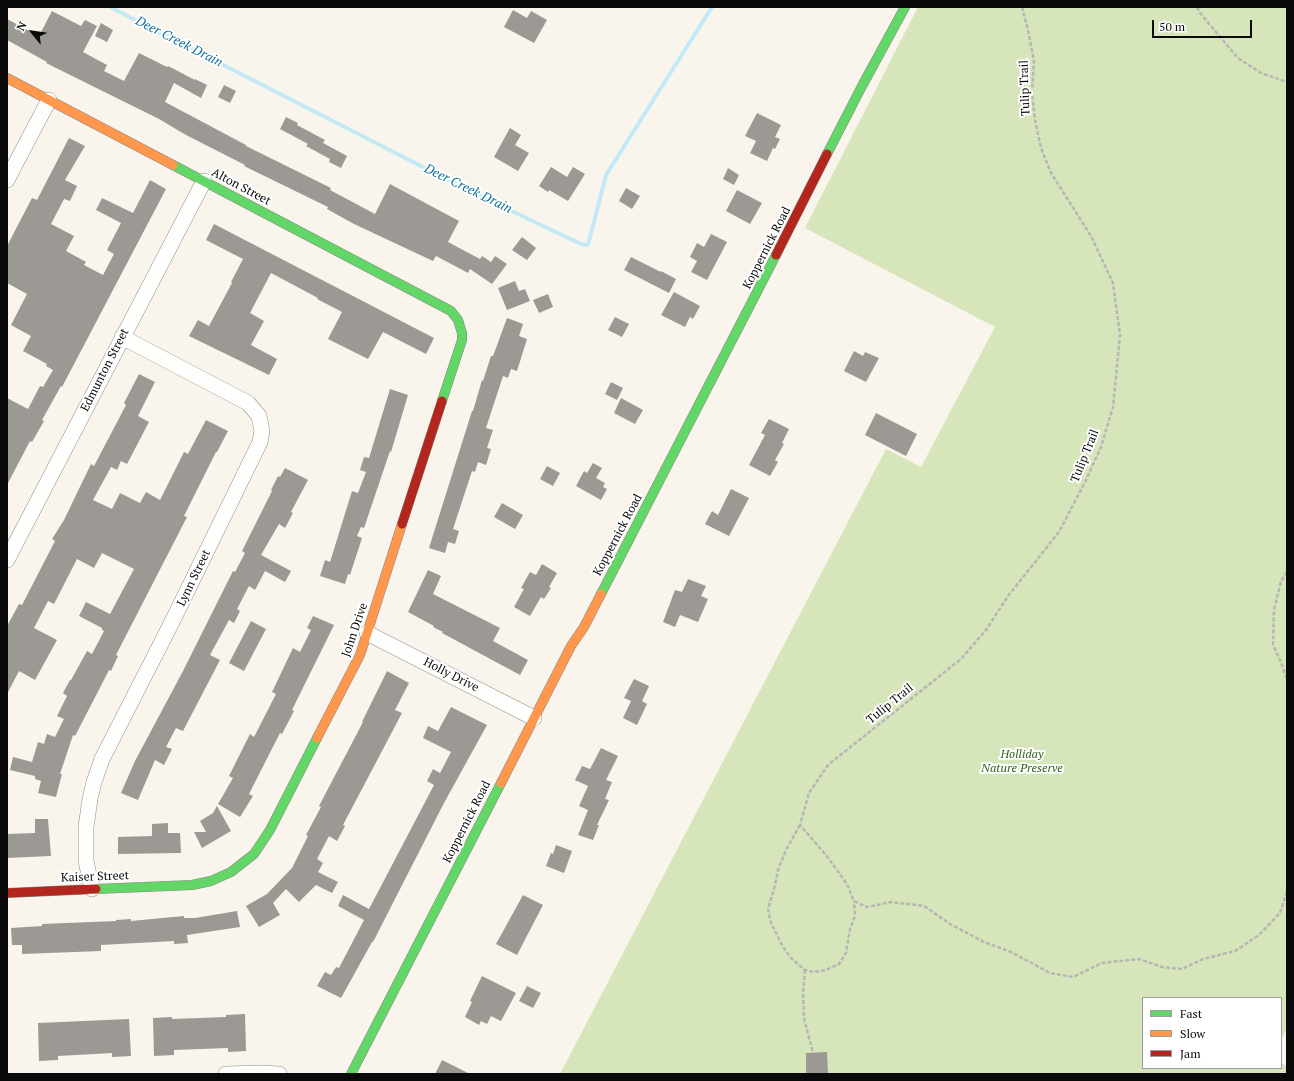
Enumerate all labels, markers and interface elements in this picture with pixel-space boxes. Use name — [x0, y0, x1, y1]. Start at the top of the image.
north arrow — [12, 12, 52, 52]
scale bar — [1154, 12, 1254, 38]
water label: Deer Creek Drain — [133, 13, 225, 71]
text: N — [13, 19, 30, 33]
text: 50 m — [1159, 19, 1185, 34]
street label: Tulip Trail — [1017, 60, 1033, 116]
water label: Deer Creek Drain — [422, 161, 514, 217]
street label: Alton Street — [209, 165, 273, 209]
street label: Koppernick Road — [740, 205, 794, 291]
street label: Edmunton Street — [78, 326, 132, 414]
street label: Tulip Trail — [1068, 427, 1102, 485]
street label: Koppernick Road — [590, 492, 646, 578]
street label: Lynn Street — [174, 547, 214, 609]
street label: John Drive — [339, 601, 371, 659]
street label: Holly Drive — [421, 655, 481, 695]
street label: Tulip Trail — [864, 681, 916, 727]
park label: Holliday Nature Preserve — [981, 748, 1063, 776]
street label: Koppernick Road — [440, 779, 494, 865]
street label: Kaiser Street — [61, 869, 129, 885]
legend — [1142, 997, 1282, 1069]
text: Fast — [1180, 1006, 1202, 1021]
text: Slow — [1180, 1026, 1205, 1041]
text: Jam — [1180, 1046, 1201, 1061]

